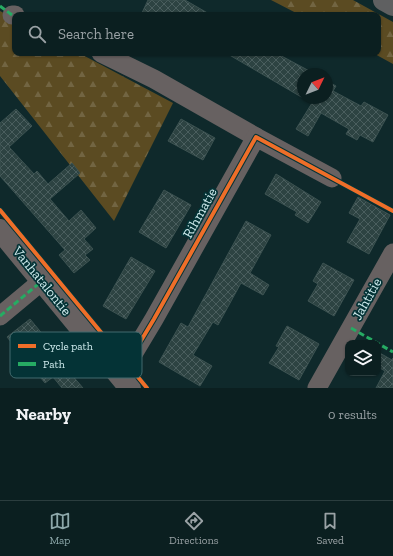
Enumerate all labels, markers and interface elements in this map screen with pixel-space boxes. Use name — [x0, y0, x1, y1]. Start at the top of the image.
search box — [12, 12, 381, 56]
icon: search — [26, 23, 48, 45]
text: Search here — [58, 25, 134, 43]
north arrow — [297, 68, 333, 104]
street label: Rihmatie — [179, 184, 221, 241]
street label: Vanhatalontie — [8, 242, 75, 319]
street label: Jahtitie — [349, 275, 386, 323]
legend — [10, 332, 142, 378]
text: Cycle path — [43, 340, 94, 353]
map controls — [345, 340, 381, 376]
button: layers — [345, 340, 381, 376]
text: Path — [43, 358, 66, 371]
text: Nearby — [16, 404, 71, 424]
text: 0 results — [328, 407, 377, 422]
tab: Map — [49, 510, 71, 547]
tab: Directions — [169, 510, 219, 547]
tab: Saved — [316, 510, 344, 547]

